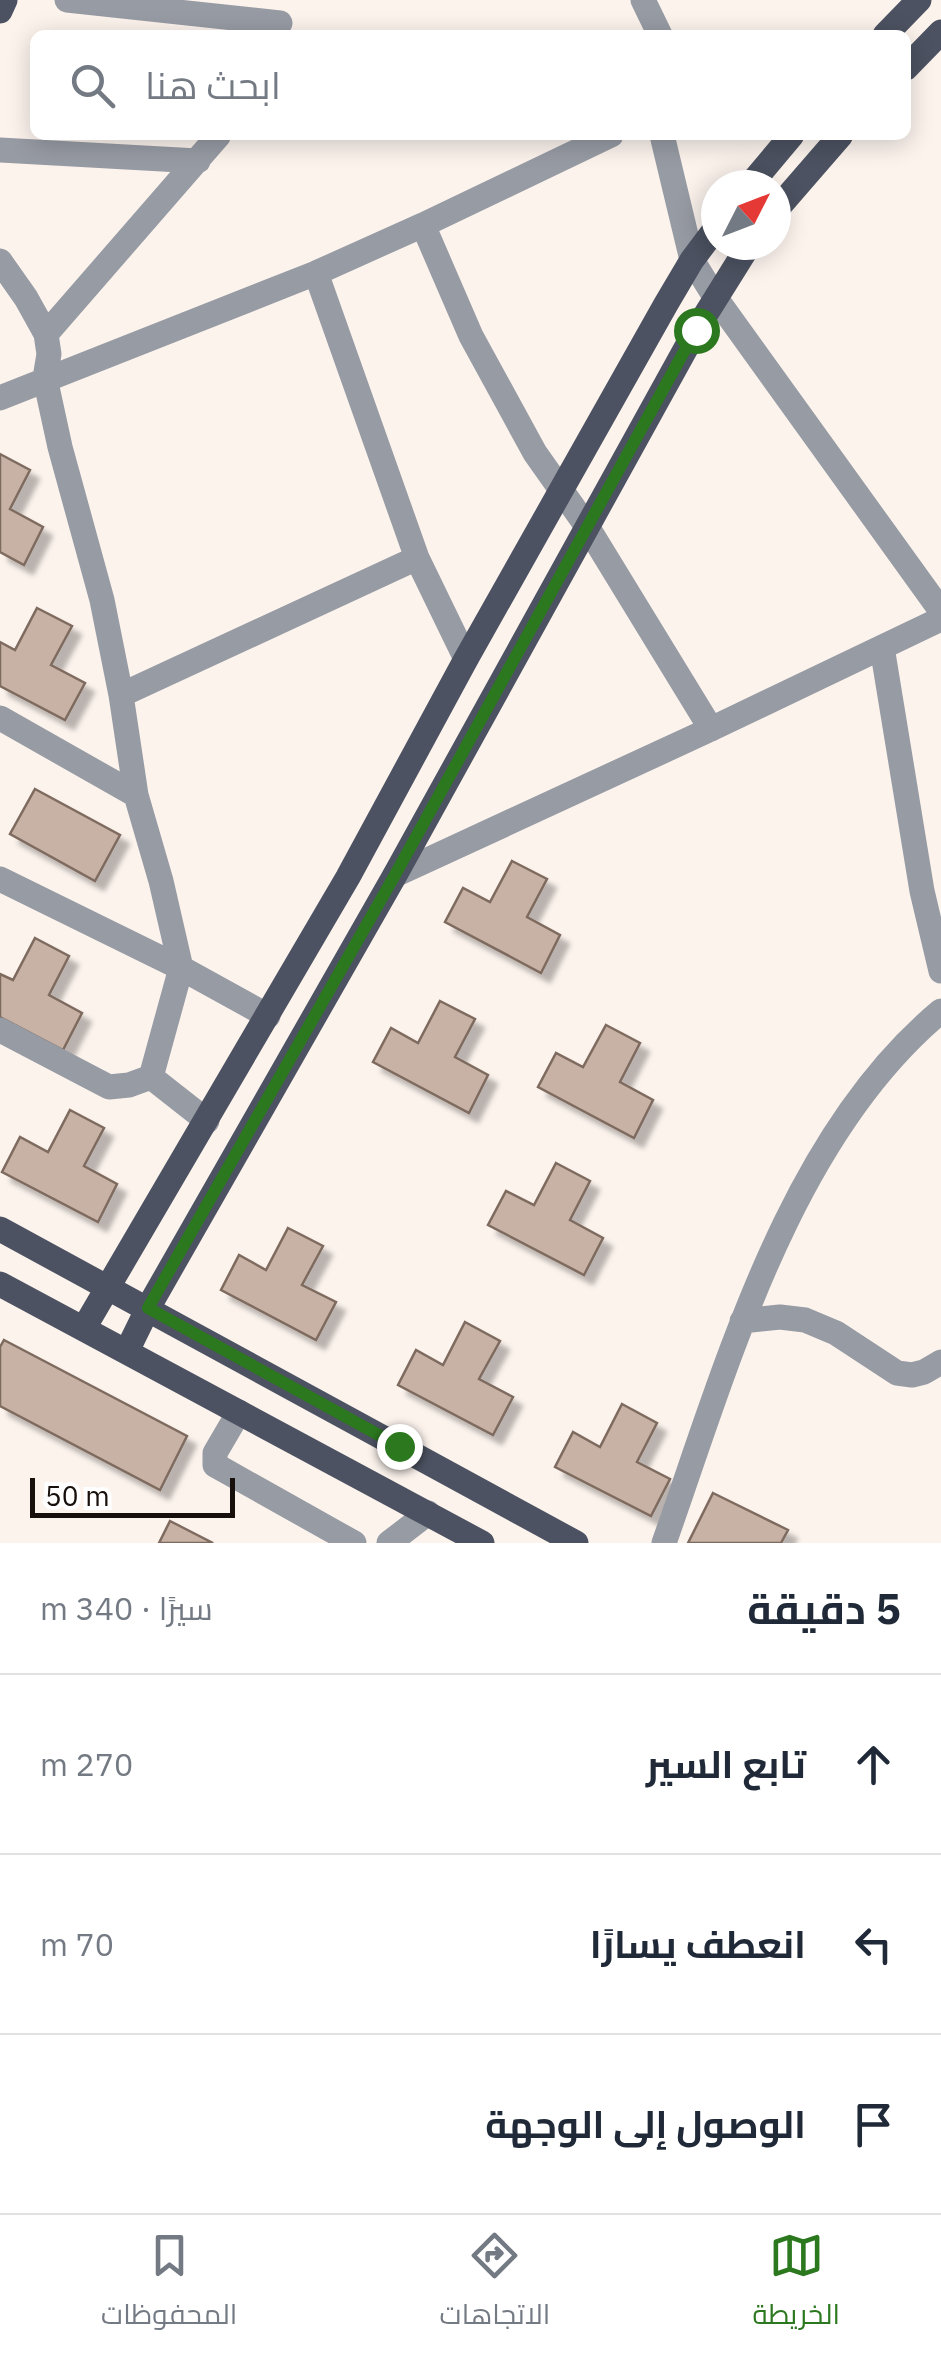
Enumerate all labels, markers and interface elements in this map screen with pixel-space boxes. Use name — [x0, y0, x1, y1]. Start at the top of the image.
search box — [30, 30, 911, 140]
icon: search — [65, 58, 120, 113]
text: ابحث هنا — [145, 60, 281, 109]
north arrow — [701, 170, 791, 260]
route start — [674, 308, 720, 354]
route end — [377, 1424, 423, 1470]
scale bar — [30, 1473, 235, 1518]
text: 50 m — [45, 1477, 110, 1514]
text: 5 دقيقة — [747, 1581, 901, 1636]
text: سيرًا · 340 m — [40, 1587, 213, 1629]
icon: ahead — [846, 1737, 901, 1792]
text: تابع السير — [646, 1739, 806, 1788]
text: 270 m — [40, 1743, 133, 1785]
icon: left — [846, 1917, 901, 1972]
text: انعطف يسارًا — [590, 1919, 806, 1968]
text: 70 m — [40, 1923, 114, 1965]
icon: arrive — [846, 2097, 901, 2152]
text: الوصول إلى الوجهة — [485, 2099, 806, 2148]
tab: المحفوظات — [101, 2228, 237, 2340]
tab: الاتجاهات — [440, 2228, 550, 2340]
tab: الخريطة — [753, 2228, 840, 2340]

